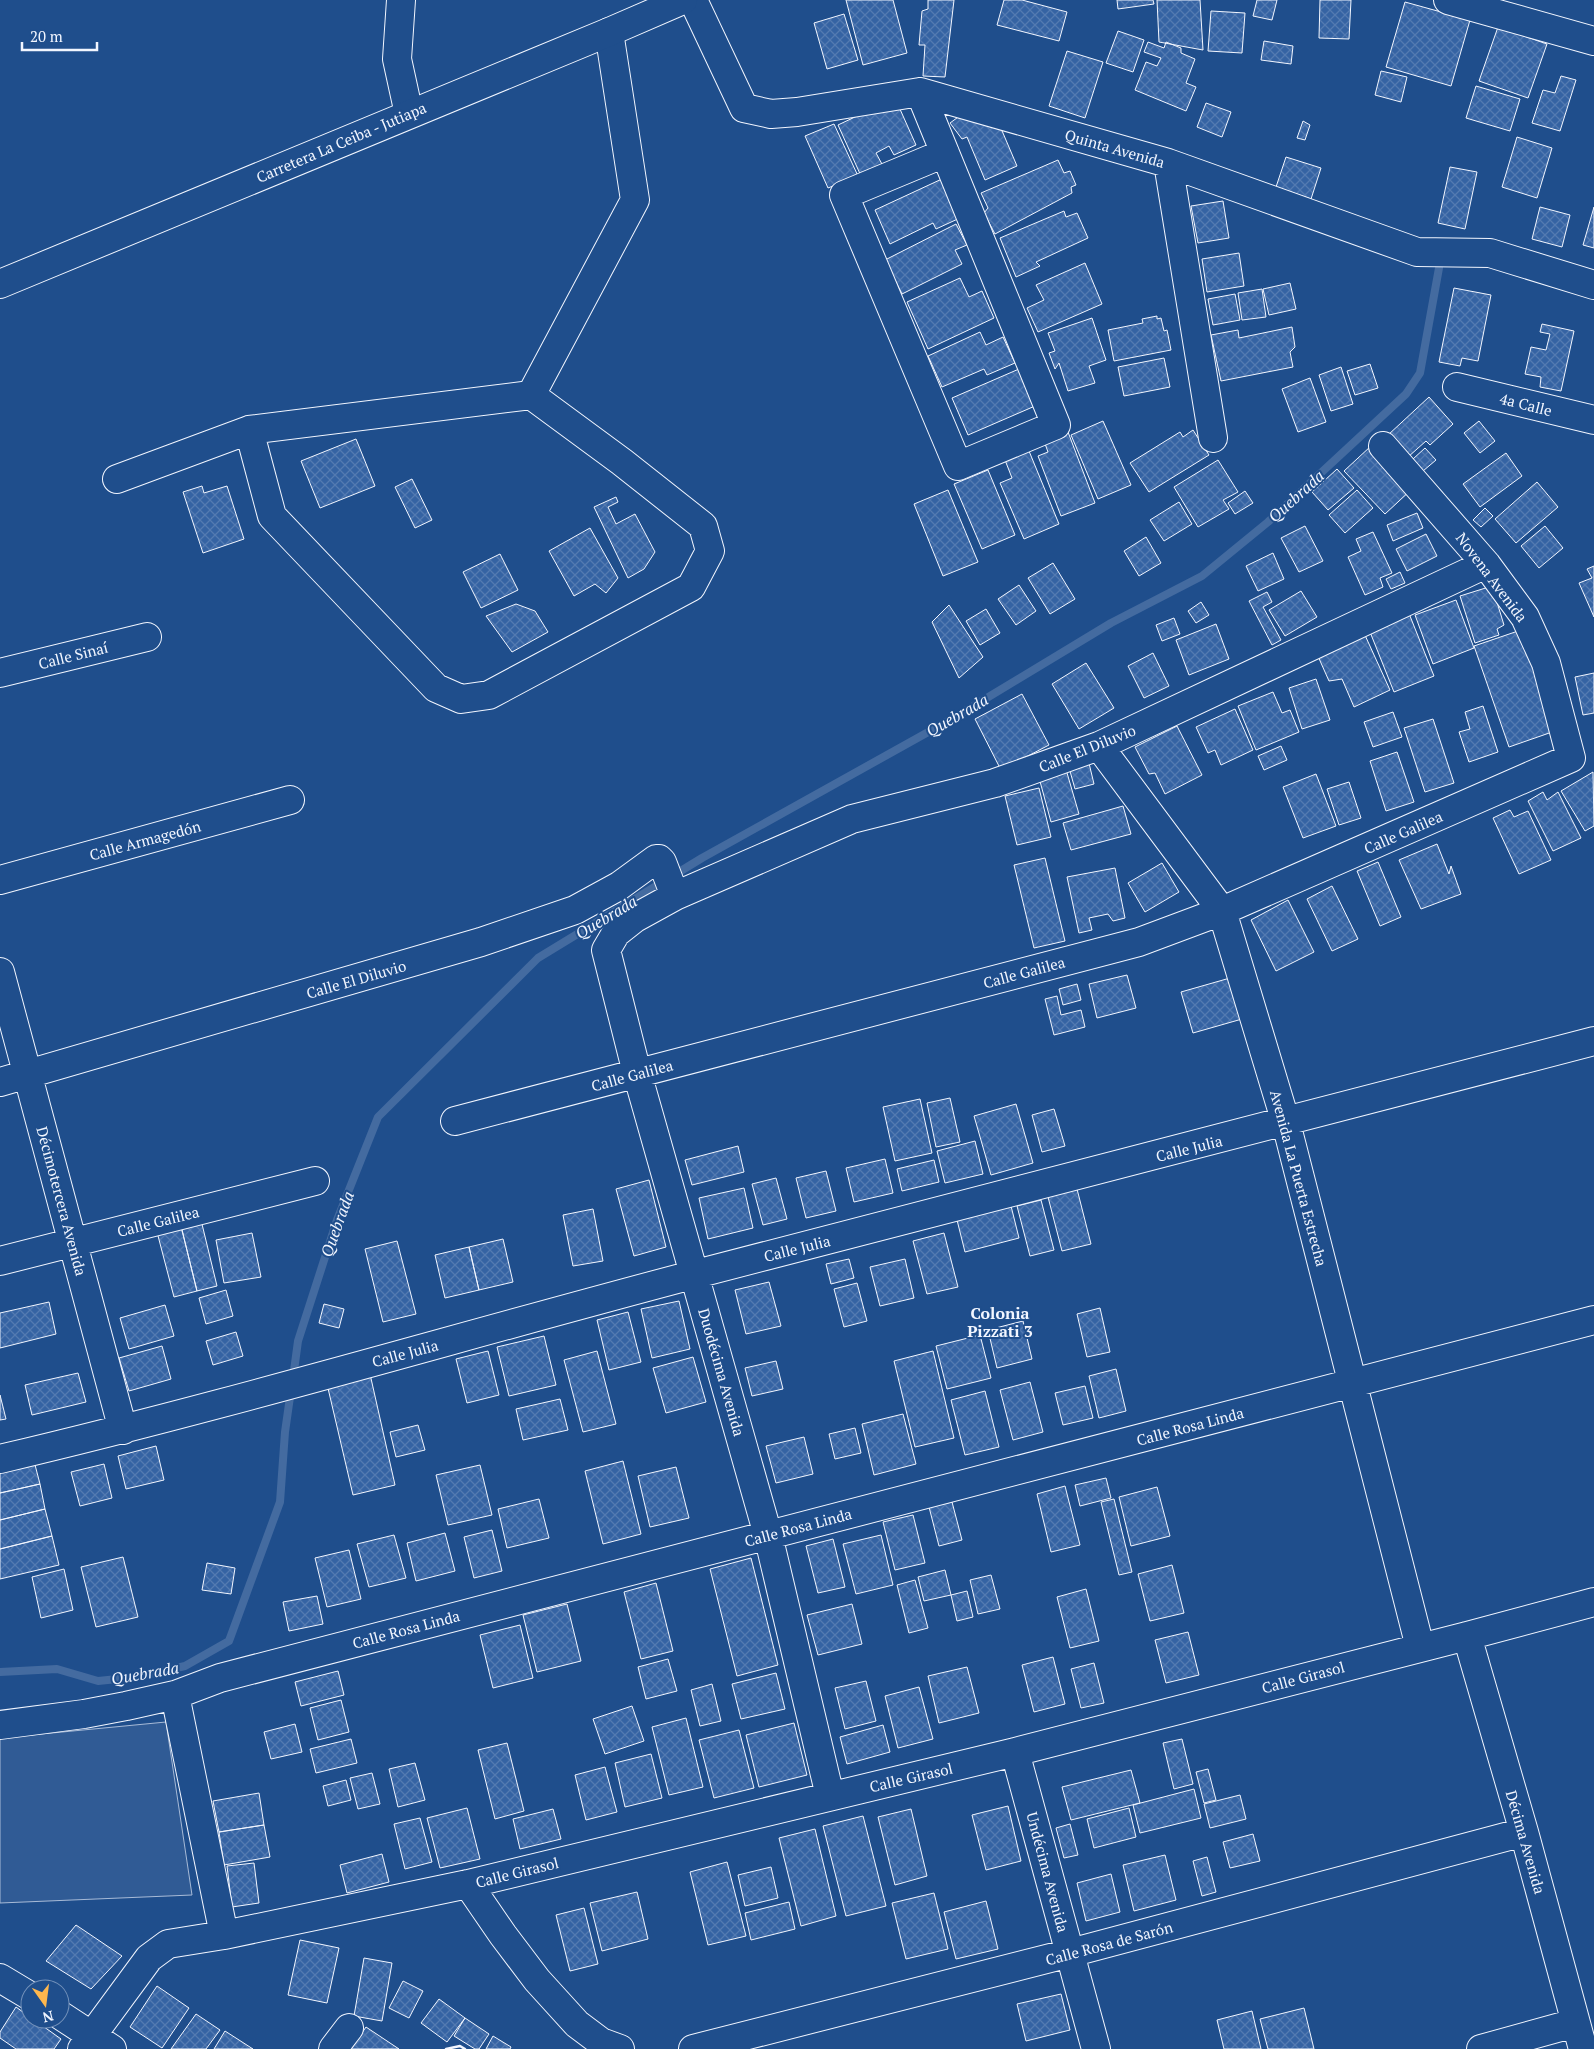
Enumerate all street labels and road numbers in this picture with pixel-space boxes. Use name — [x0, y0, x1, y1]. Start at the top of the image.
street label: Carretera La Ceiba - Jutiapa — [253, 97, 429, 187]
street label: Quinta Avenida — [1063, 124, 1168, 172]
street label: 4a Calle — [1498, 388, 1554, 420]
street label: Novena Avenida — [1452, 528, 1532, 626]
street label: Calle Sinaí — [36, 637, 110, 673]
street label: Calle El Diluvio — [1035, 719, 1139, 777]
street label: Calle Galilea — [1361, 806, 1446, 858]
street label: Calle Armagedón — [87, 815, 203, 864]
street label: Calle Galilea — [981, 951, 1068, 993]
street label: Calle El Diluvio — [304, 955, 408, 1003]
street label: Calle Galilea — [589, 1054, 676, 1096]
street label: Avenida La Puerta Estrecha — [1266, 1088, 1332, 1269]
street label: Décimotercera Avenida — [32, 1124, 92, 1278]
street label: Calle Julia — [1154, 1130, 1225, 1166]
street label: Calle Galilea — [115, 1201, 202, 1241]
street label: Calle Julia — [762, 1230, 833, 1266]
street label: Duodécima Avenida — [694, 1306, 750, 1439]
street label: Calle Julia — [370, 1334, 441, 1371]
street label: Calle Rosa Linda — [1134, 1402, 1246, 1450]
street label: Calle Rosa Linda — [742, 1503, 854, 1551]
street label: Calle Rosa Linda — [350, 1605, 462, 1653]
street label: Calle Girasol — [1259, 1656, 1347, 1698]
street label: Calle Girasol — [867, 1758, 955, 1796]
street label: Décima Avenida — [1502, 1788, 1550, 1897]
street label: Undécima Avenida — [1022, 1810, 1074, 1935]
street label: Calle Girasol — [473, 1852, 561, 1892]
street label: Calle Rosa de Sarón — [1043, 1916, 1175, 1970]

